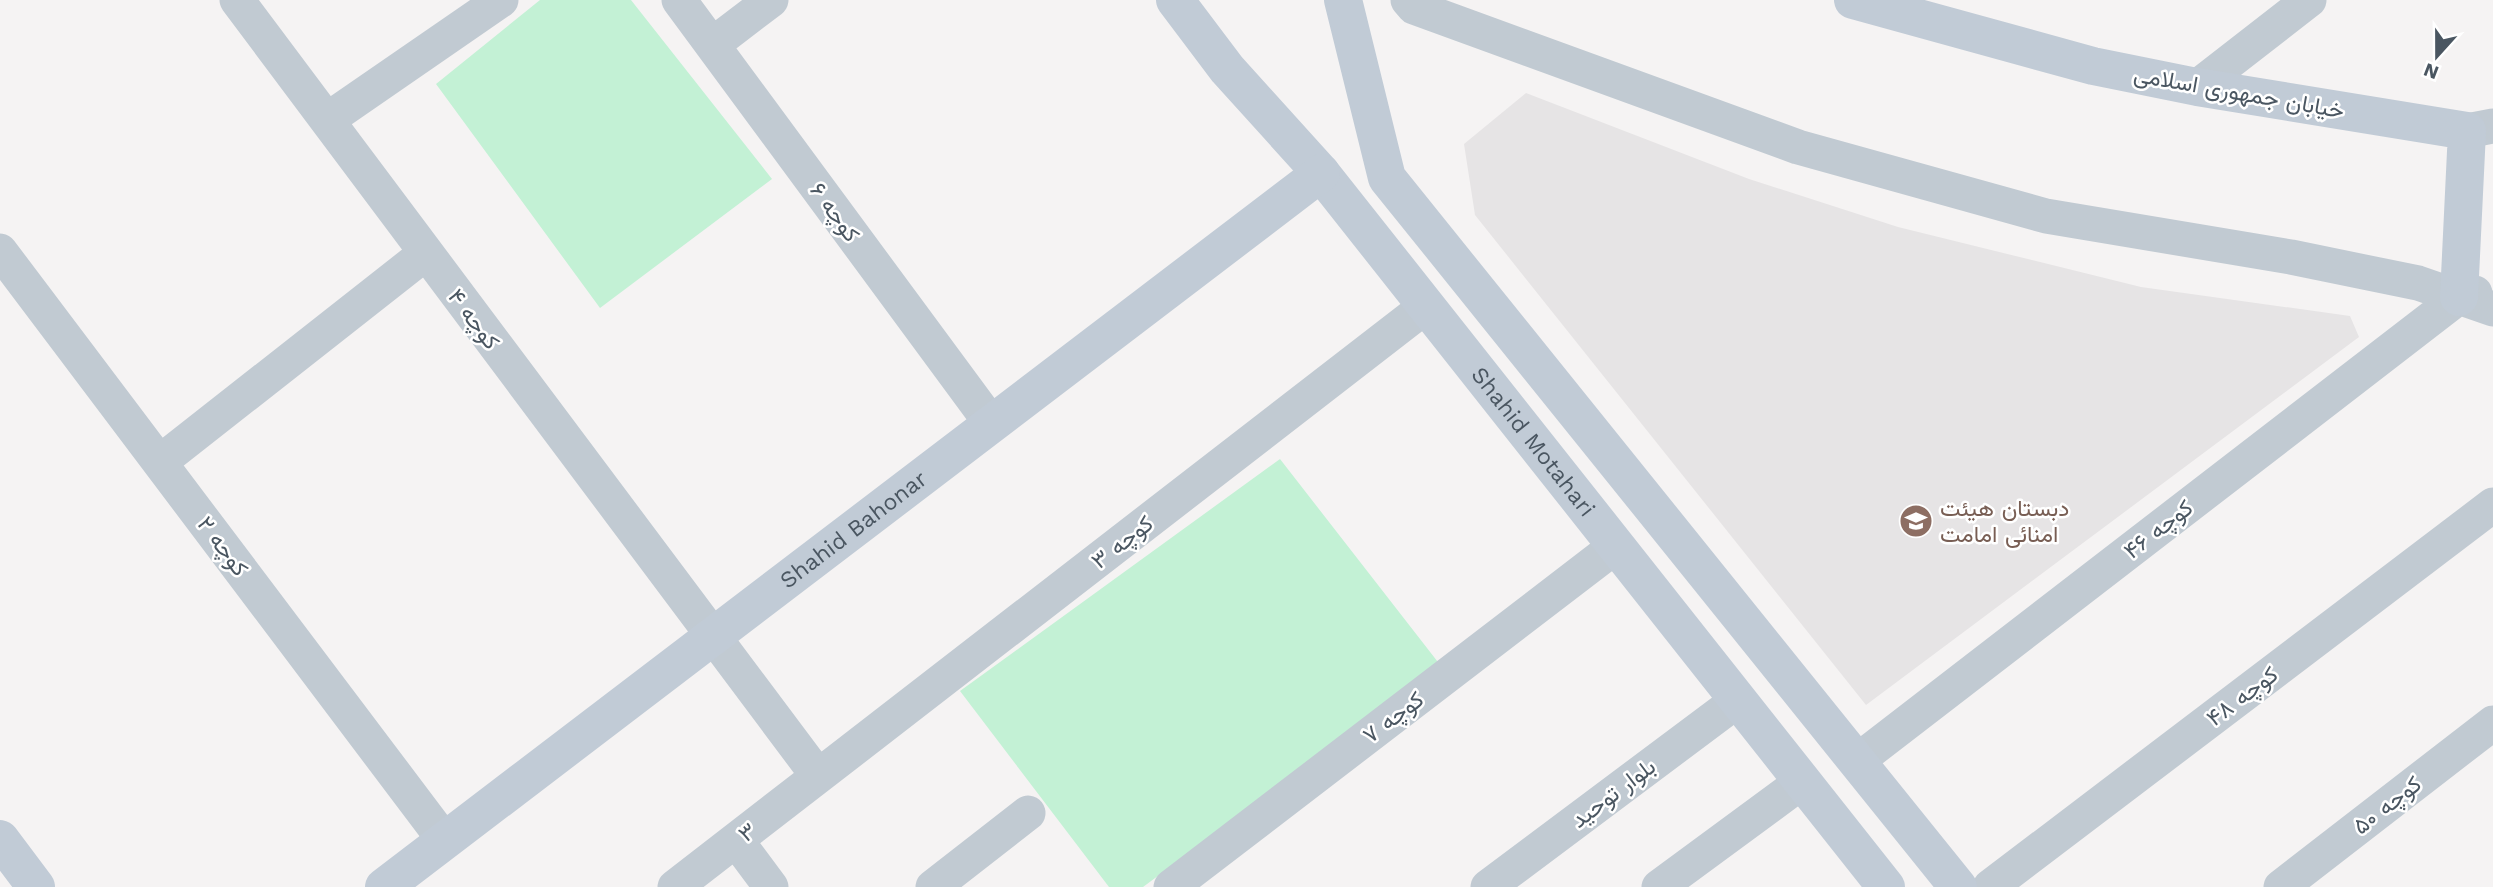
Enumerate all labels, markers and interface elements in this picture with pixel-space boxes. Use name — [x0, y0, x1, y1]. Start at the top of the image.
north arrow — [2402, 21, 2472, 91]
text: N — [2420, 58, 2442, 85]
street label: خیابان جمهوری اسلامی — [2131, 61, 2346, 125]
street label: کوچه ۶ — [802, 177, 865, 248]
street label: کوچه ۴ — [441, 284, 505, 356]
street label: Shahid Motahari — [1466, 362, 1601, 522]
street label: Shahid Bahonar — [775, 465, 932, 594]
street label: کوچه ۴۶ — [2118, 494, 2199, 566]
place label: دبستان هیئت امنائی امامت — [1940, 495, 2069, 548]
school or university icon: دبستان هیئت امنائی امامت — [1897, 502, 1935, 540]
street label: کوچه ۳ — [1086, 510, 1160, 576]
street label: کوچه ۲ — [190, 511, 254, 583]
street label: کوچه ۴۸ — [2201, 661, 2284, 734]
street label: کوچه ۷ — [1358, 686, 1430, 751]
street label: بلوار توحید — [1566, 753, 1661, 835]
street label: کوچه ۵۰ — [2348, 770, 2428, 842]
street label: ۳ — [733, 817, 762, 848]

